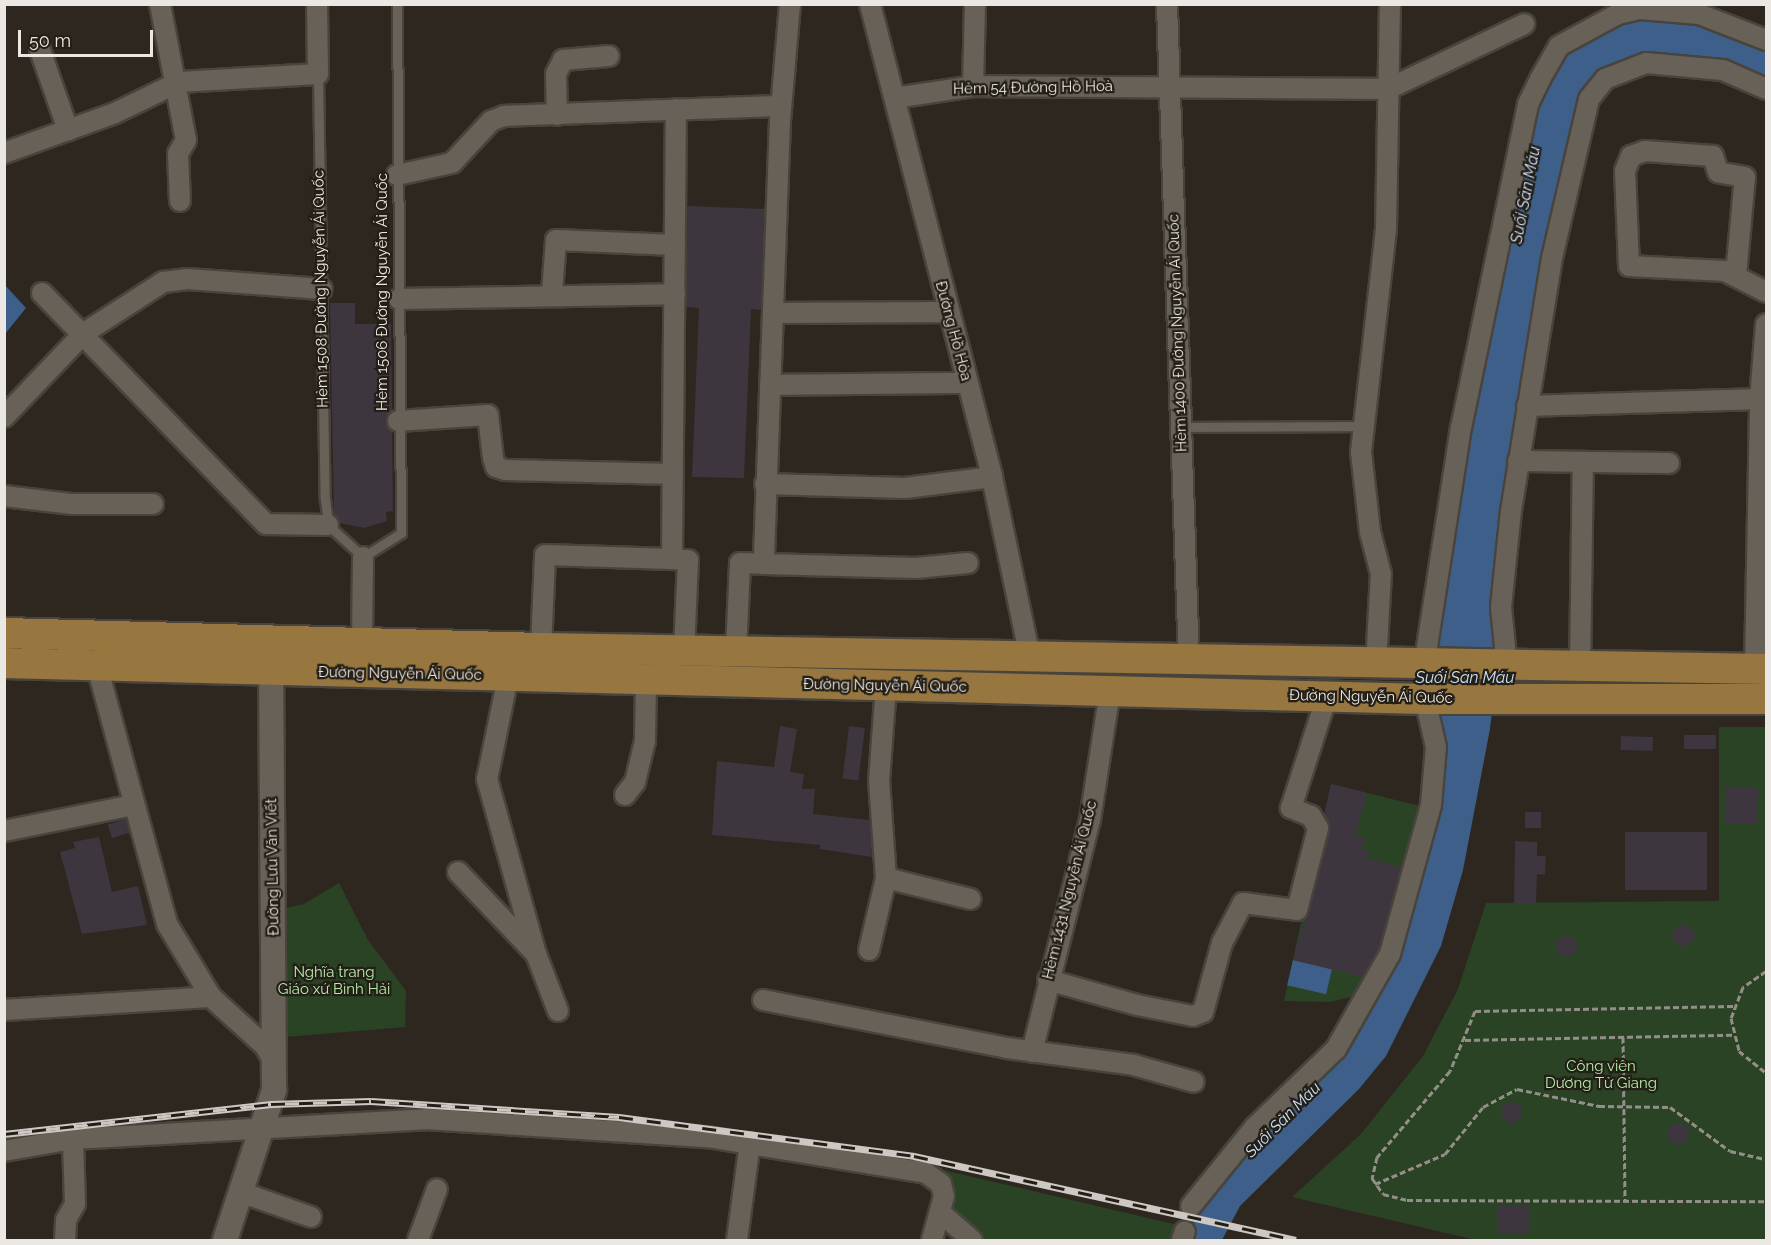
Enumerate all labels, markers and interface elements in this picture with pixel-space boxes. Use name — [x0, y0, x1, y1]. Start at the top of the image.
scale bar — [21, 18, 156, 56]
text: 50 m — [29, 30, 71, 51]
street label: Hẻm 54 Đường Hồ Hoà — [953, 78, 1113, 98]
water label: Suối Săn Máu — [1507, 145, 1545, 245]
street label: Hẻm 1508 Đường Nguyễn Ái Quốc — [310, 170, 332, 408]
street label: Hẻm 1506 Đường Nguyễn Ái Quốc — [374, 173, 392, 411]
street label: Hẻm 1400 Đường Nguyễn Ái Quốc — [1165, 214, 1191, 452]
street label: Đường Hồ Hòa — [931, 279, 975, 383]
street label: Đường Nguyễn Ái Quốc — [318, 664, 482, 684]
water label: Suối Săn Máu — [1416, 668, 1514, 688]
street label: Đường Nguyễn Ái Quốc — [803, 676, 967, 696]
street label: Đường Nguyễn Ái Quốc — [1289, 687, 1453, 707]
street label: Đường Lưu Văn Viết — [263, 798, 283, 936]
street label: Hẻm 1431 Nguyễn Ái Quốc — [1039, 799, 1101, 981]
park label: Nghĩa trang Giáo xứ Bình Hải — [278, 963, 390, 998]
park label: Công viên Dương Tử Giang — [1545, 1057, 1657, 1092]
water label: Suối Săn Máu — [1241, 1078, 1325, 1162]

